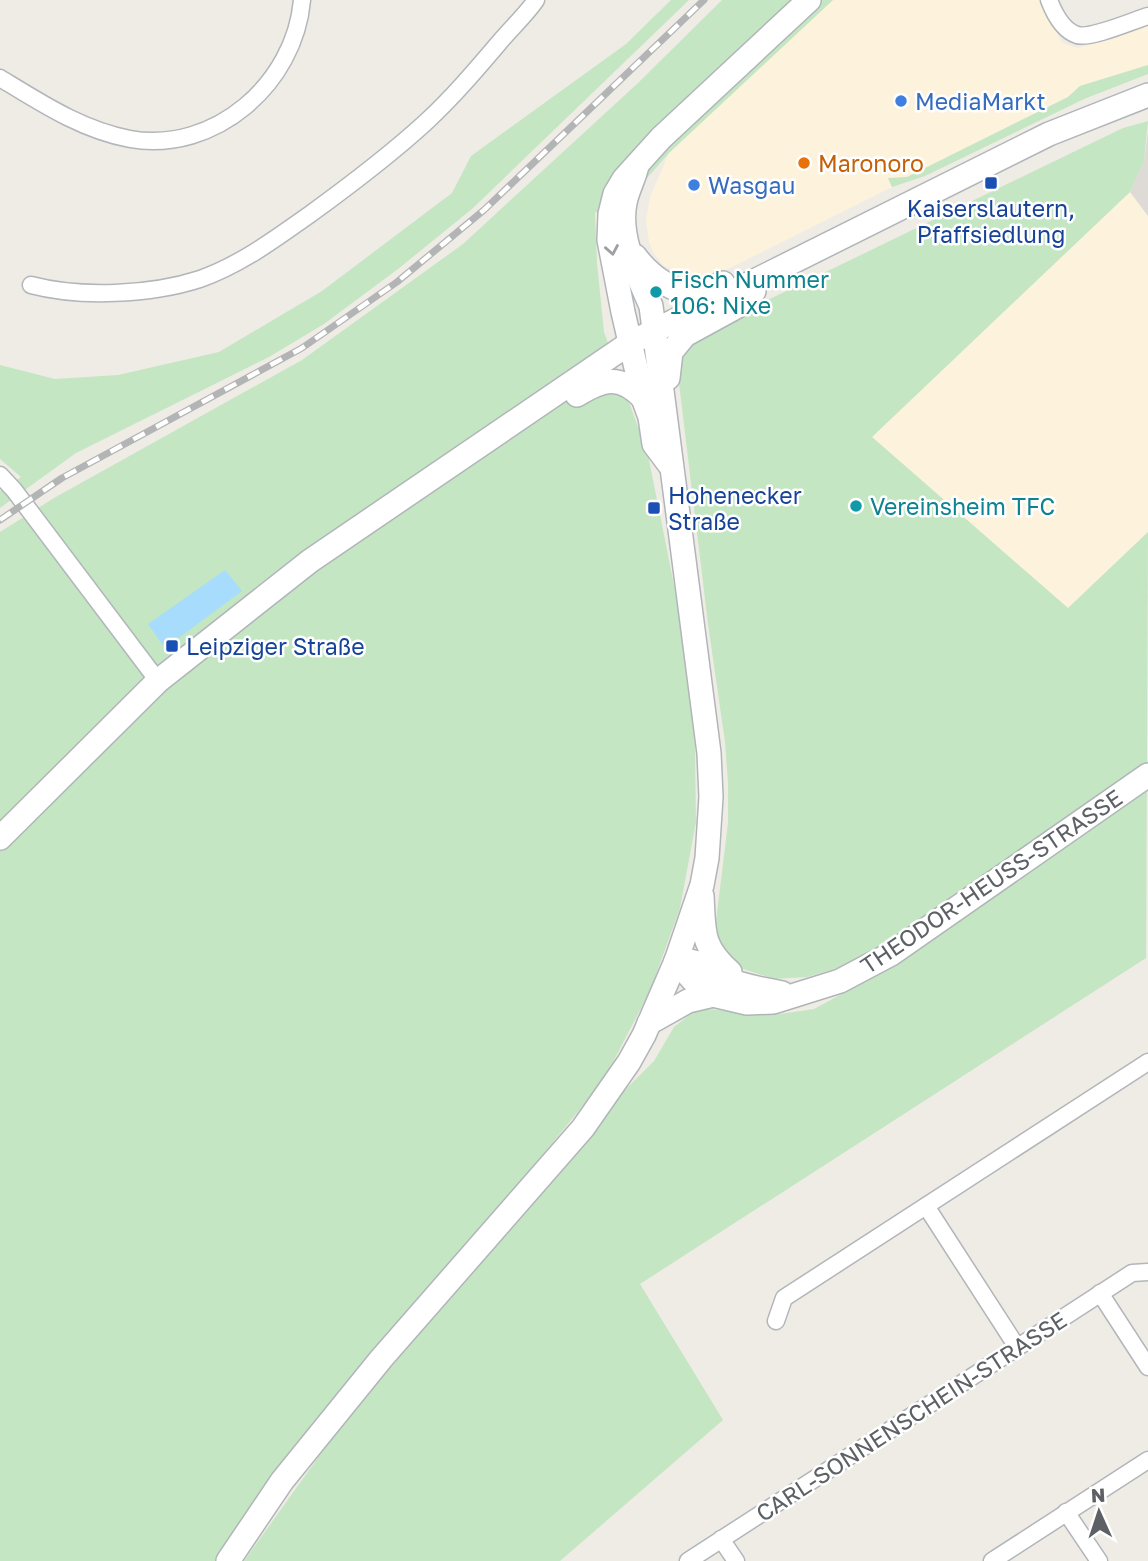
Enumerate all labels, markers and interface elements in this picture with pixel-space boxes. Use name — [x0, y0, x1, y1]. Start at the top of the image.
place label: MediaMarkt — [915, 87, 1046, 115]
marker: MediaMarkt — [893, 93, 909, 109]
place label: Maronoro — [818, 149, 924, 177]
marker: Maronoro — [796, 155, 812, 171]
place label: Wasgau — [708, 171, 795, 199]
marker: Kaiserslautern, Pfaffsiedlung — [983, 175, 999, 191]
marker: Wasgau — [686, 177, 702, 193]
place label: Kaiserslautern, Pfaffsiedlung — [907, 194, 1075, 248]
one-way arrow — [603, 244, 618, 256]
place label: Fisch Nummer 106: Nixe — [670, 265, 829, 319]
marker: Fisch Nummer 106: Nixe — [648, 284, 664, 300]
place label: Hohenecker Straße — [668, 481, 802, 535]
place label: Vereinsheim TFC — [870, 492, 1055, 520]
marker: Vereinsheim TFC — [848, 498, 864, 514]
marker: Hohenecker Straße — [646, 500, 662, 516]
place label: Leipziger Straße — [186, 632, 365, 660]
marker: Leipziger Straße — [164, 638, 180, 654]
street label: THEODOR-HEUSS-STRASSE — [855, 783, 1127, 979]
street label: CARL-SONNENSCHEIN-STRASSE — [750, 1305, 1072, 1527]
north arrow — [1064, 1477, 1134, 1547]
text: N — [1090, 1483, 1106, 1506]

